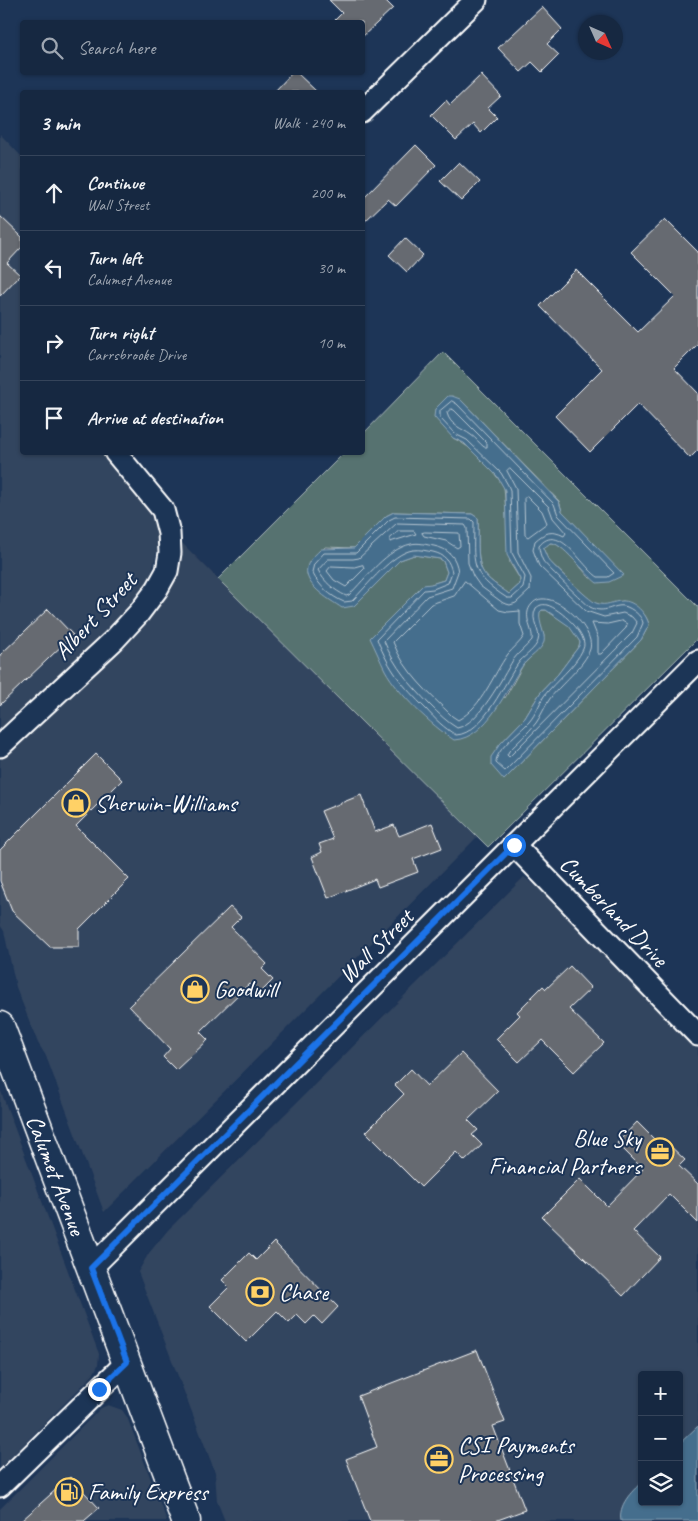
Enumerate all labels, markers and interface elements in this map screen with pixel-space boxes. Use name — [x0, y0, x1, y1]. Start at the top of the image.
north arrow — [578, 15, 623, 60]
search box — [20, 20, 365, 75]
icon: search — [38, 34, 66, 62]
text: Search here — [78, 36, 155, 60]
text: 3 min — [40, 110, 80, 136]
text: Walk · 240 m — [273, 113, 345, 133]
text: Continue — [87, 171, 144, 195]
icon: ahead — [40, 179, 68, 207]
text: 200 m — [311, 183, 345, 203]
text: Wall Street — [87, 195, 149, 215]
text: Turn left — [87, 246, 142, 270]
icon: left — [40, 254, 68, 282]
text: 30 m — [318, 258, 345, 278]
text: Calumet Avenue — [87, 270, 171, 290]
text: Turn right — [87, 321, 154, 345]
icon: right — [40, 329, 68, 357]
text: 10 m — [318, 333, 345, 353]
text: Carrsbrooke Drive — [87, 345, 186, 365]
icon: arrive — [40, 404, 68, 432]
text: Arrive at destination — [87, 406, 223, 430]
street label: Albert Street — [47, 565, 144, 666]
shop icon: Sherwin-Williams — [61, 788, 91, 818]
place label: Sherwin-Williams — [95, 788, 240, 818]
route start — [503, 834, 526, 857]
street label: Cumberland Drive — [553, 849, 676, 975]
street label: Wall Street — [332, 901, 421, 990]
shop icon: Goodwill — [180, 974, 210, 1004]
place label: Goodwill — [214, 974, 281, 1004]
street label: Calumet Avenue — [19, 1111, 93, 1241]
place label: Blue Sky Financial Partners — [489, 1123, 643, 1181]
office icon: Blue Sky Financial Partners — [645, 1137, 675, 1167]
bank icon: Chase — [245, 1277, 275, 1307]
place label: Chase — [279, 1277, 330, 1307]
map controls — [638, 1371, 683, 1506]
button: + — [638, 1371, 683, 1416]
route end — [88, 1378, 111, 1401]
button: − — [638, 1416, 683, 1461]
place label: CSI Payments Processing — [458, 1430, 575, 1488]
office icon: CSI Payments Processing — [424, 1444, 454, 1474]
button: layers — [638, 1461, 683, 1506]
fuel station icon: Family Express — [54, 1477, 84, 1507]
place label: Family Express — [88, 1477, 210, 1507]

